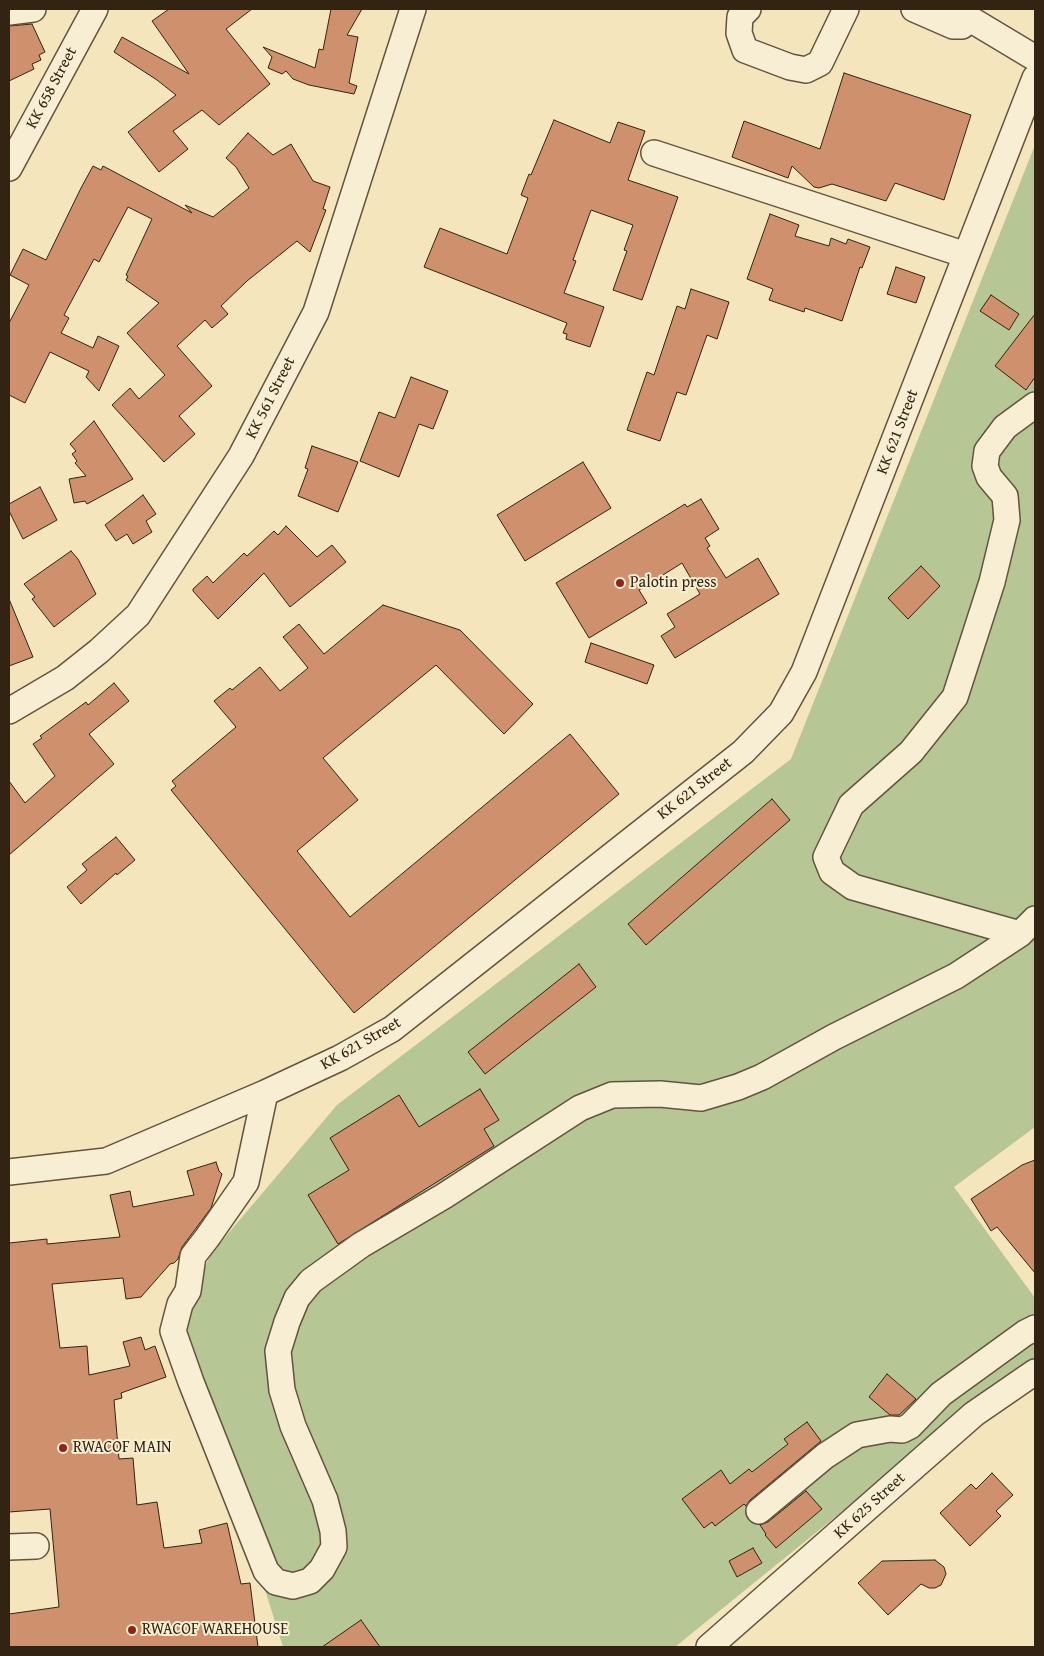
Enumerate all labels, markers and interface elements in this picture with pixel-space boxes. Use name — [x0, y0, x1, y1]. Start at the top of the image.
street label: KK 658 Street — [22, 44, 82, 132]
street label: KK 561 Street — [242, 354, 300, 442]
street label: KK 621 Street — [873, 387, 923, 477]
place label: Palotin press — [630, 573, 717, 593]
marker: Palotin press — [614, 577, 626, 589]
street label: KK 621 Street — [654, 754, 736, 824]
street label: KK 621 Street — [317, 1013, 405, 1075]
place label: RWACOF MAIN — [73, 1438, 172, 1458]
marker: RWACOF MAIN — [57, 1442, 69, 1454]
street label: KK 625 Street — [830, 1469, 910, 1543]
place label: RWACOF WAREHOUSE — [142, 1620, 288, 1640]
marker: RWACOF WAREHOUSE — [126, 1624, 138, 1636]

